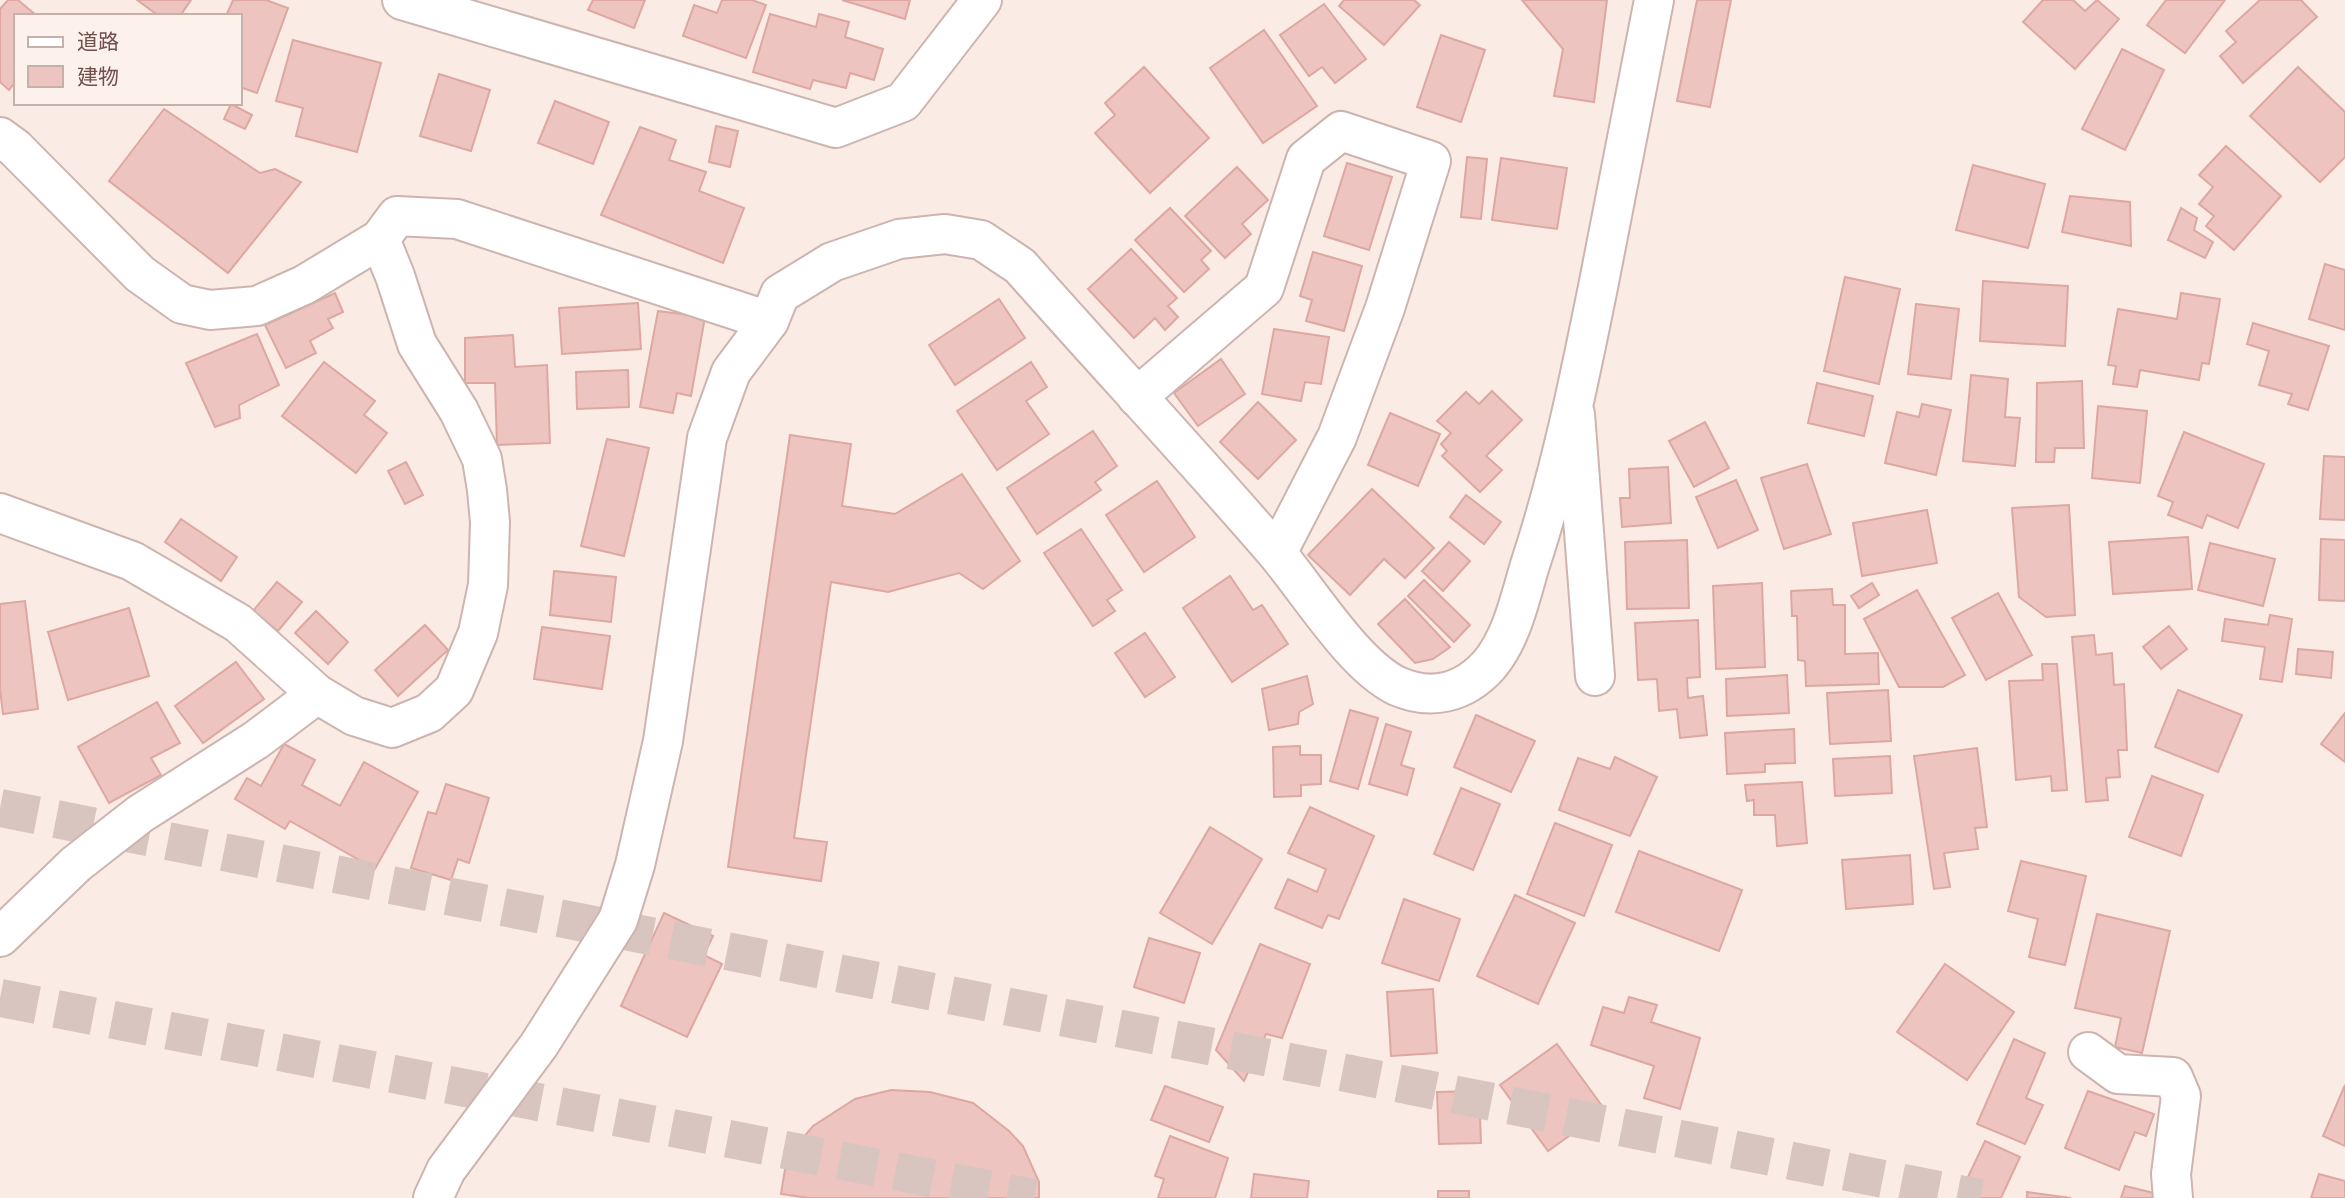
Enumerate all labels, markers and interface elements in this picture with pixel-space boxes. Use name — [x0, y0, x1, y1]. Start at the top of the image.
legend — [14, 14, 242, 105]
text: 道路 — [77, 27, 119, 55]
text: 建物 — [77, 62, 119, 90]

